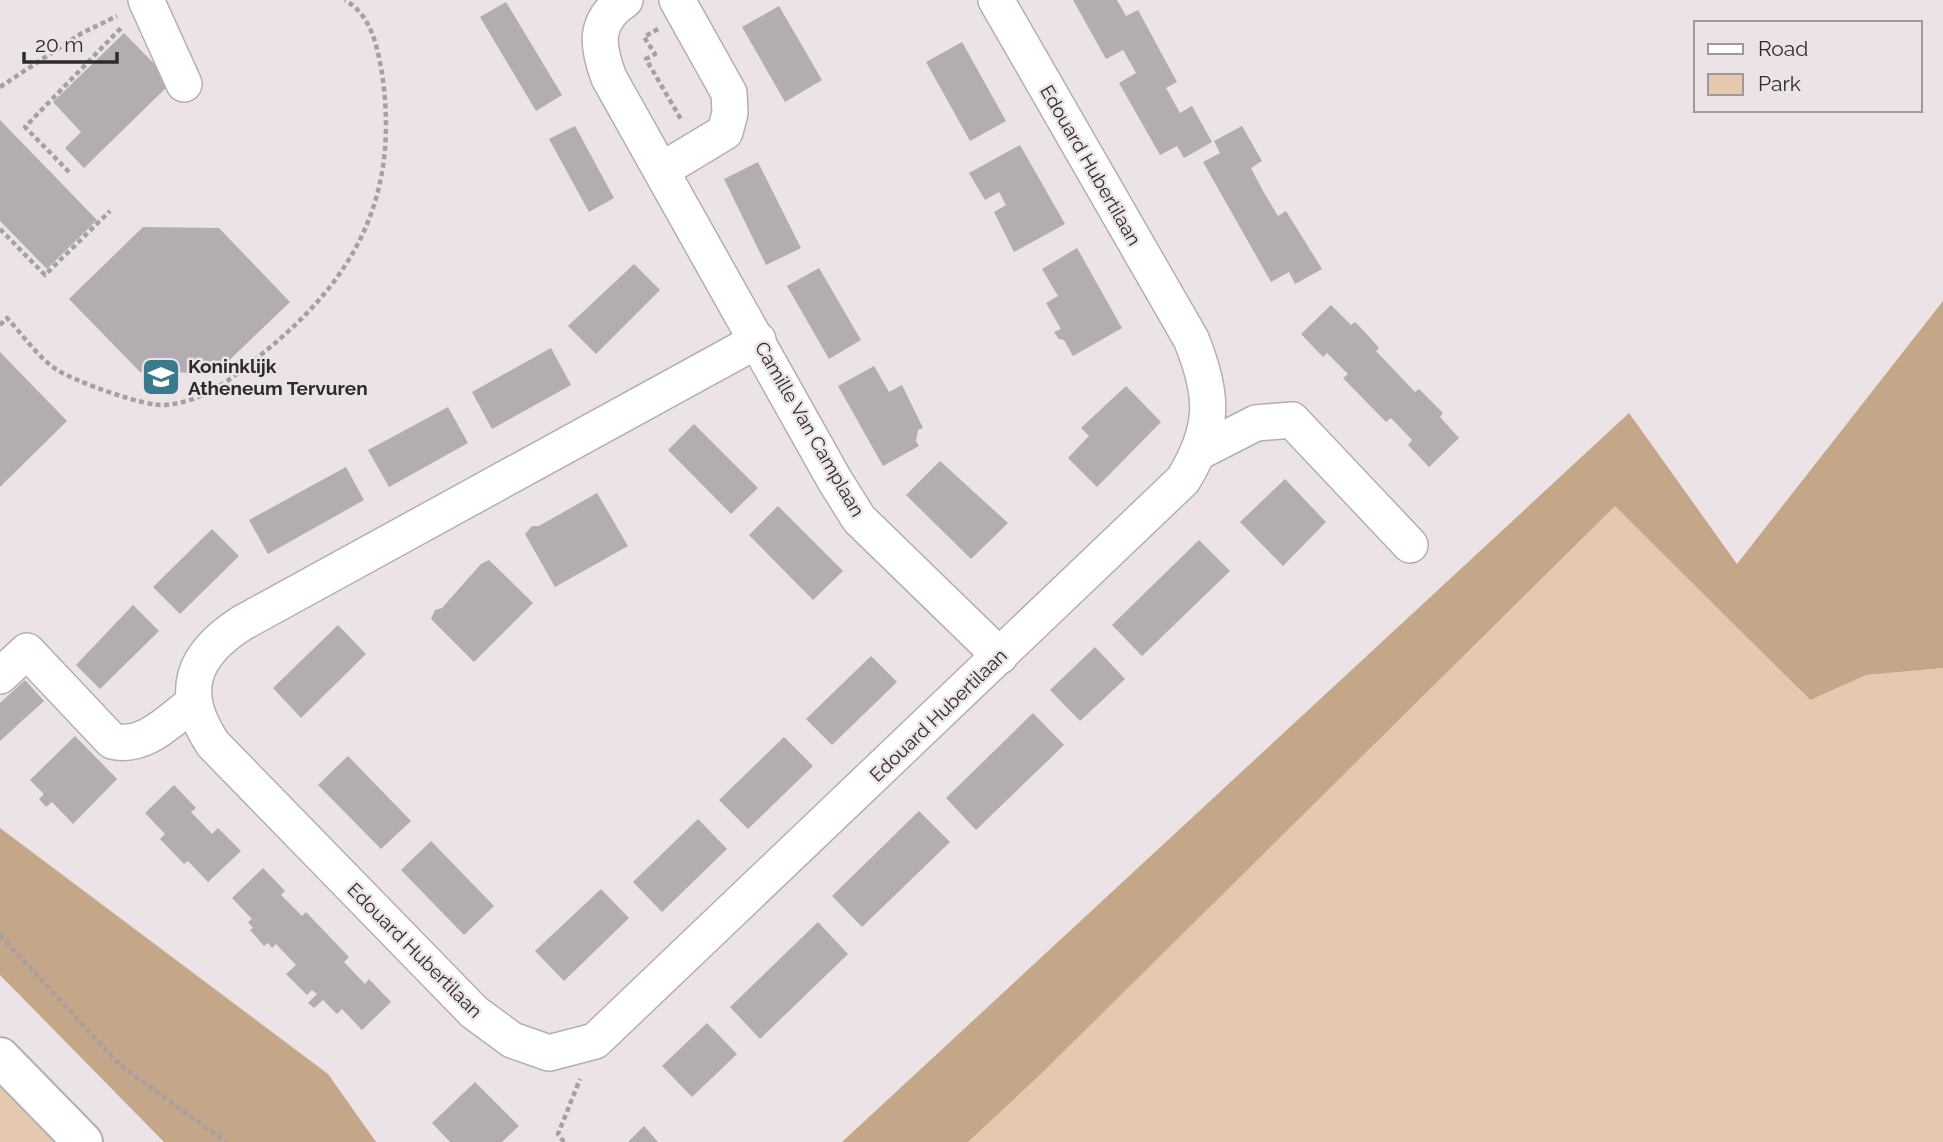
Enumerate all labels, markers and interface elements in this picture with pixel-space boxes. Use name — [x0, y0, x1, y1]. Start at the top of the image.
scale bar — [24, 21, 117, 65]
legend — [1694, 21, 1922, 112]
text: 20 m — [35, 32, 83, 57]
text: Road — [1758, 36, 1808, 61]
text: Park — [1758, 71, 1801, 96]
street label: Edouard Hubertilaan — [1036, 81, 1146, 249]
street label: Camille Van Camplaan — [751, 338, 869, 520]
place label: Koninklijk Atheneum Tervuren — [188, 355, 368, 399]
school or university icon: Koninklijk Atheneum Tervuren — [140, 356, 182, 398]
street label: Edouard Hubertilaan — [865, 644, 1011, 786]
street label: Edouard Hubertilaan — [343, 878, 487, 1022]

